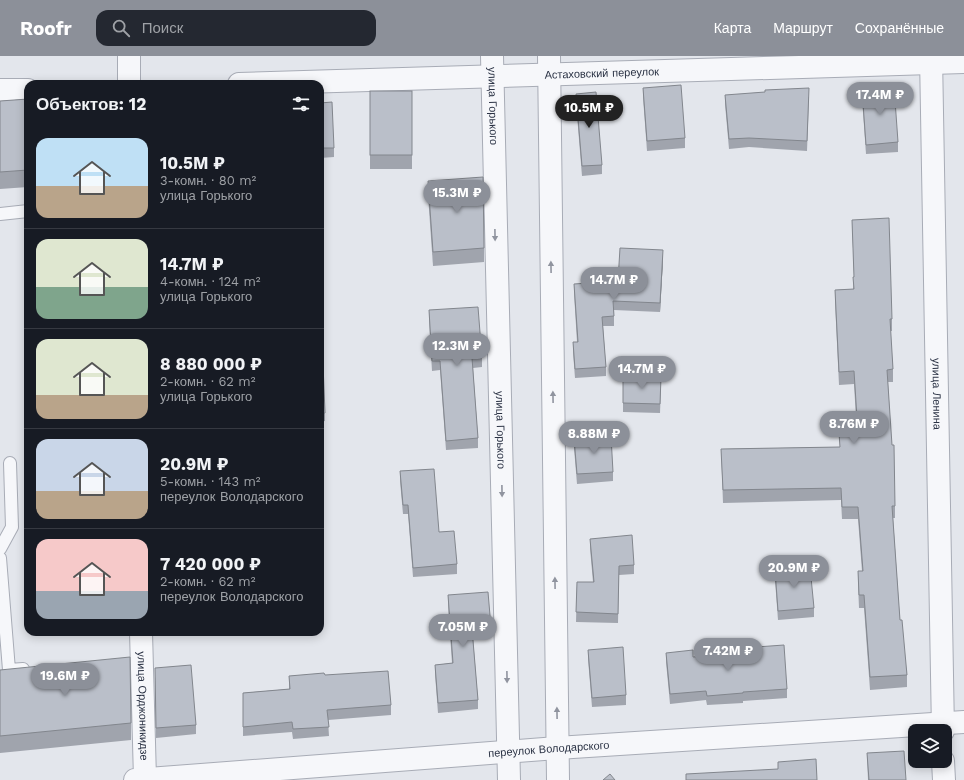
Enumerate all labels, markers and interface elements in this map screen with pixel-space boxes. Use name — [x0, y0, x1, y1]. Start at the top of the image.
search box — [96, 10, 376, 46]
text: Roofr — [20, 17, 72, 40]
icon: search — [110, 17, 132, 39]
text: Поиск — [142, 19, 183, 37]
text: Карта — [714, 20, 751, 36]
text: Маршрут — [773, 20, 833, 36]
text: Сохранённые — [855, 20, 944, 36]
street label: Астаховский переулок — [544, 65, 659, 82]
street label: улица Горького — [485, 67, 500, 145]
pin: 17.4M ₽ — [843, 82, 917, 116]
text: 17.4M ₽ — [856, 87, 904, 102]
icon: filters — [290, 93, 312, 115]
text: Объектов: 12 — [36, 94, 146, 114]
pin: 10.5M ₽ — [552, 95, 626, 129]
text: 10.5M ₽ — [564, 100, 614, 115]
text: 10.5M ₽ — [160, 153, 225, 173]
icon: home — [68, 154, 116, 202]
text: 3-комн. · 80 m² — [160, 173, 256, 188]
pin: 15.3M ₽ — [420, 180, 494, 214]
text: 15.3M ₽ — [432, 185, 482, 200]
text: улица Горького — [160, 188, 252, 203]
one-way arrow — [492, 229, 499, 241]
text: 14.7M ₽ — [160, 254, 224, 274]
icon: home — [68, 255, 116, 303]
one-way arrow — [548, 260, 554, 273]
pin: 14.7M ₽ — [577, 267, 651, 301]
text: 14.7M ₽ — [590, 272, 638, 287]
text: 4-комн. · 124 m² — [160, 274, 261, 289]
text: улица Горького — [160, 289, 252, 304]
pin: 12.3M ₽ — [420, 333, 494, 367]
text: 12.3M ₽ — [432, 338, 482, 353]
text: 8 880 000 ₽ — [160, 354, 262, 374]
icon: home — [68, 355, 116, 403]
pin: 14.7M ₽ — [605, 356, 679, 390]
street label: улица Ленина — [929, 358, 944, 431]
text: 14.7M ₽ — [618, 361, 666, 376]
text: 2-комн. · 62 m² — [160, 374, 255, 389]
text: улица Горького — [160, 389, 252, 404]
one-way arrow — [550, 390, 556, 403]
street label: улица Горького — [493, 391, 508, 469]
pin: 8.76M ₽ — [817, 411, 891, 445]
text: 8.76M ₽ — [829, 416, 879, 431]
pin: 8.88M ₽ — [557, 421, 631, 455]
text: 8.88M ₽ — [568, 426, 620, 441]
text: 20.9M ₽ — [160, 454, 228, 474]
icon: home — [68, 455, 116, 503]
text: 5-комн. · 143 m² — [160, 474, 261, 489]
one-way arrow — [499, 485, 505, 498]
text: переулок Володарского — [160, 489, 303, 504]
text: 7 420 000 ₽ — [160, 554, 261, 574]
icon: home — [68, 555, 116, 603]
pin: 20.9M ₽ — [757, 555, 831, 589]
text: 20.9M ₽ — [768, 560, 820, 575]
text: 2-комн. · 62 m² — [160, 574, 255, 589]
one-way arrow — [552, 576, 558, 589]
text: переулок Володарского — [160, 589, 303, 604]
pin: 7.05M ₽ — [426, 614, 500, 648]
text: 7.05M ₽ — [438, 619, 488, 634]
pin: 7.42M ₽ — [691, 638, 765, 672]
text: 7.42M ₽ — [703, 643, 753, 658]
street label: улица Орджоникидзе — [135, 651, 150, 761]
pin: 19.6M ₽ — [28, 663, 102, 697]
text: 19.6M ₽ — [40, 668, 90, 683]
one-way arrow — [503, 671, 510, 683]
one-way arrow — [554, 706, 560, 719]
map controls — [908, 724, 952, 768]
button: layers — [908, 724, 952, 768]
street label: переулок Володарского — [488, 739, 610, 760]

